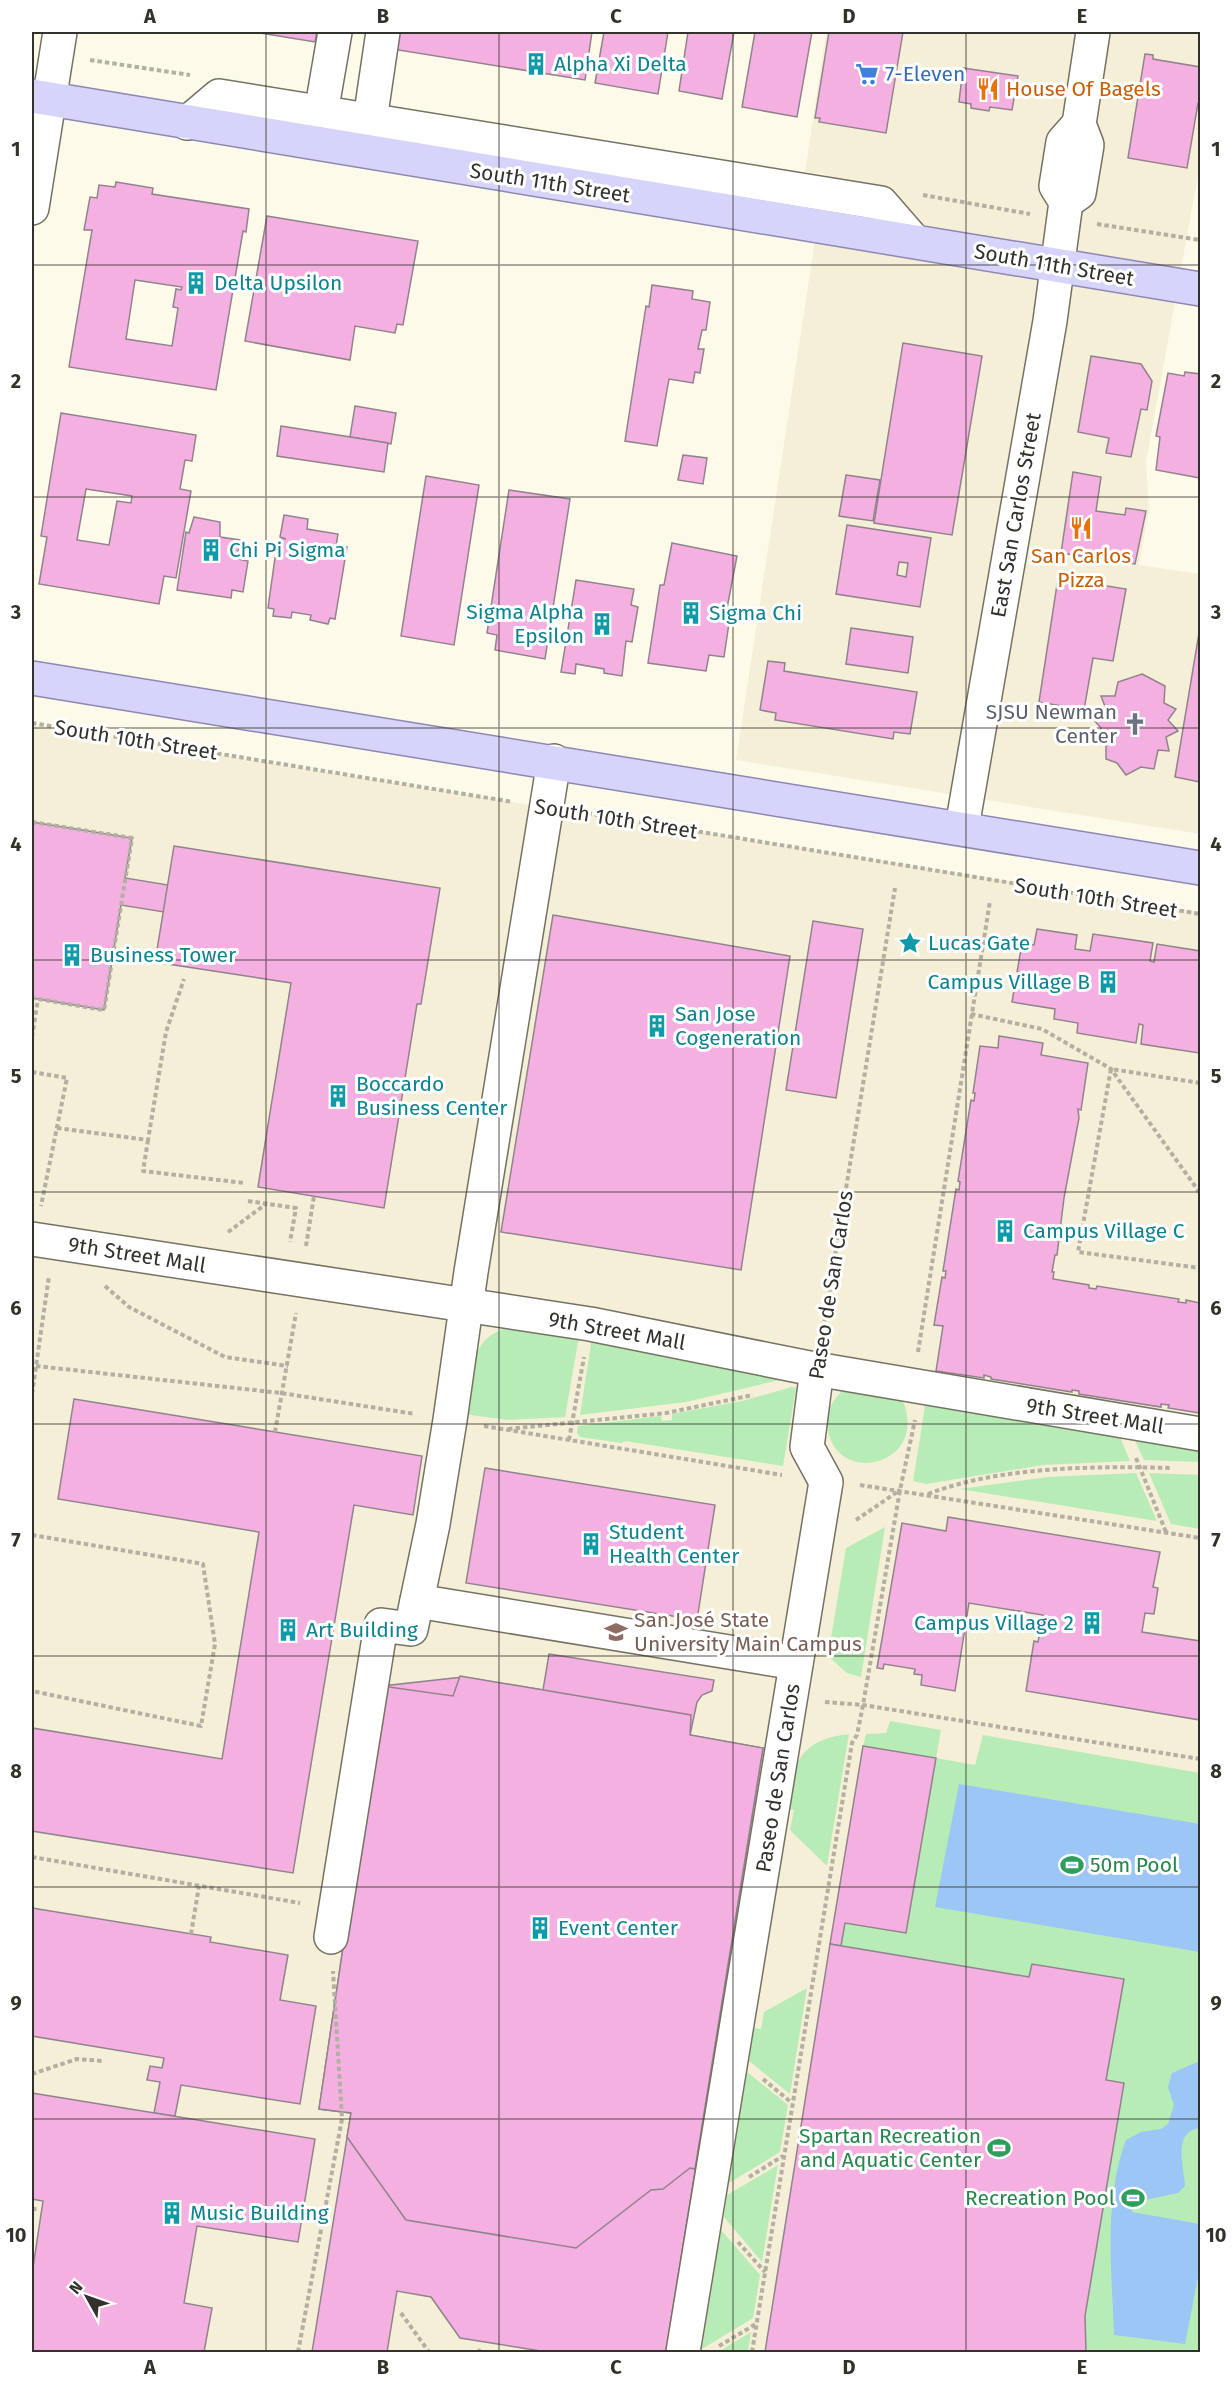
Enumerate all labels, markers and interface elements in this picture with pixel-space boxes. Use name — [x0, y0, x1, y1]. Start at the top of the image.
text: A — [143, 4, 157, 28]
text: B — [377, 4, 389, 28]
text: C — [610, 4, 622, 28]
text: D — [842, 4, 856, 28]
text: E — [1077, 4, 1087, 28]
building icon: Alpha Xi Delta — [523, 51, 549, 77]
place label: Alpha Xi Delta — [554, 51, 687, 77]
supermarket icon: 7-Eleven — [854, 61, 880, 87]
place label: 7-Eleven — [885, 61, 965, 87]
restaurant icon: House Of Bagels — [975, 76, 1001, 102]
place label: House Of Bagels — [1006, 76, 1161, 102]
text: 1 — [11, 137, 21, 161]
text: 1 — [1211, 137, 1221, 161]
street label: South 11th Street — [468, 158, 632, 209]
street label: South 11th Street — [972, 238, 1136, 292]
building icon: Delta Upsilon — [183, 270, 209, 296]
place label: Delta Upsilon — [214, 270, 342, 296]
text: 2 — [11, 369, 21, 393]
text: 2 — [1211, 369, 1221, 393]
street label: East San Carlos Street — [985, 410, 1047, 620]
restaurant icon: San Carlos Pizza — [1068, 515, 1094, 541]
building icon: Chi Pi Sigma — [198, 537, 224, 563]
place label: Chi Pi Sigma — [229, 537, 346, 563]
place label: San Carlos Pizza — [1031, 543, 1131, 593]
place label: Sigma Alpha Epsilon — [466, 599, 584, 649]
text: 3 — [10, 600, 21, 624]
building icon: Sigma Chi — [678, 600, 704, 626]
place label: Sigma Chi — [709, 600, 802, 626]
text: 3 — [1210, 600, 1221, 624]
building icon: Sigma Alpha Epsilon — [589, 611, 615, 637]
place label: SJSU Newman Center — [986, 699, 1117, 749]
church icon: SJSU Newman Center — [1122, 711, 1148, 737]
street label: South 10th Street — [53, 714, 220, 766]
street label: South 10th Street — [533, 793, 700, 845]
text: 4 — [10, 832, 22, 856]
text: 4 — [1210, 832, 1222, 856]
street label: South 10th Street — [1013, 872, 1180, 924]
place icon: Lucas Gate — [897, 930, 923, 956]
place label: Lucas Gate — [928, 930, 1030, 956]
building icon: Business Tower — [59, 942, 85, 968]
place label: Business Tower — [90, 942, 236, 968]
place label: Campus Village B — [928, 969, 1090, 995]
building icon: Campus Village B — [1095, 969, 1121, 995]
place label: San Jose Cogeneration — [675, 1001, 801, 1051]
building icon: San Jose Cogeneration — [644, 1013, 670, 1039]
text: 5 — [11, 1064, 22, 1088]
text: 5 — [1211, 1064, 1222, 1088]
place label: Boccardo Business Center — [356, 1071, 507, 1121]
building icon: Boccardo Business Center — [325, 1083, 351, 1109]
street label: Paseo de San Carlos — [803, 1189, 859, 1381]
building icon: Campus Village C — [992, 1218, 1018, 1244]
place label: Campus Village C — [1023, 1218, 1185, 1244]
street label: 9th Street Mall — [66, 1231, 208, 1279]
text: 6 — [10, 1296, 22, 1320]
text: 6 — [1210, 1296, 1222, 1320]
street label: 9th Street Mall — [546, 1306, 688, 1356]
street label: 9th Street Mall — [1024, 1392, 1166, 1440]
place label: Student Health Center — [609, 1519, 739, 1569]
text: 7 — [11, 1528, 21, 1552]
text: 7 — [1211, 1528, 1221, 1552]
building icon: Student Health Center — [578, 1531, 604, 1557]
place label: San José State University Main Campus — [634, 1607, 862, 1657]
place label: Campus Village 2 — [914, 1610, 1074, 1636]
building icon: Campus Village 2 — [1079, 1610, 1105, 1636]
building icon: Art Building — [275, 1617, 301, 1643]
place label: Art Building — [306, 1617, 418, 1643]
school or university icon: San José State University Main Campus — [603, 1619, 629, 1645]
street label: Paseo de San Carlos — [750, 1682, 806, 1874]
text: 8 — [10, 1759, 22, 1783]
text: 8 — [1210, 1759, 1222, 1783]
sports icon: 50m Pool — [1059, 1852, 1085, 1878]
place label: 50m Pool — [1090, 1852, 1178, 1878]
building icon: Event Center — [527, 1915, 553, 1941]
place label: Event Center — [558, 1915, 678, 1941]
text: 9 — [10, 1991, 22, 2015]
text: 9 — [1210, 1991, 1222, 2015]
place label: Spartan Recreation and Aquatic Center — [799, 2123, 981, 2173]
sports icon: Spartan Recreation and Aquatic Center — [986, 2135, 1012, 2161]
place label: Recreation Pool — [965, 2185, 1115, 2211]
sports icon: Recreation Pool — [1120, 2185, 1146, 2211]
building icon: Music Building — [159, 2200, 185, 2226]
place label: Music Building — [190, 2200, 329, 2226]
text: 10 — [6, 2223, 26, 2247]
text: 10 — [1206, 2223, 1226, 2247]
north arrow — [57, 2267, 117, 2327]
text: N — [65, 2278, 87, 2298]
text: A — [143, 2355, 157, 2379]
text: B — [377, 2355, 389, 2379]
text: C — [610, 2355, 622, 2379]
text: D — [842, 2355, 856, 2379]
text: E — [1077, 2355, 1087, 2379]

